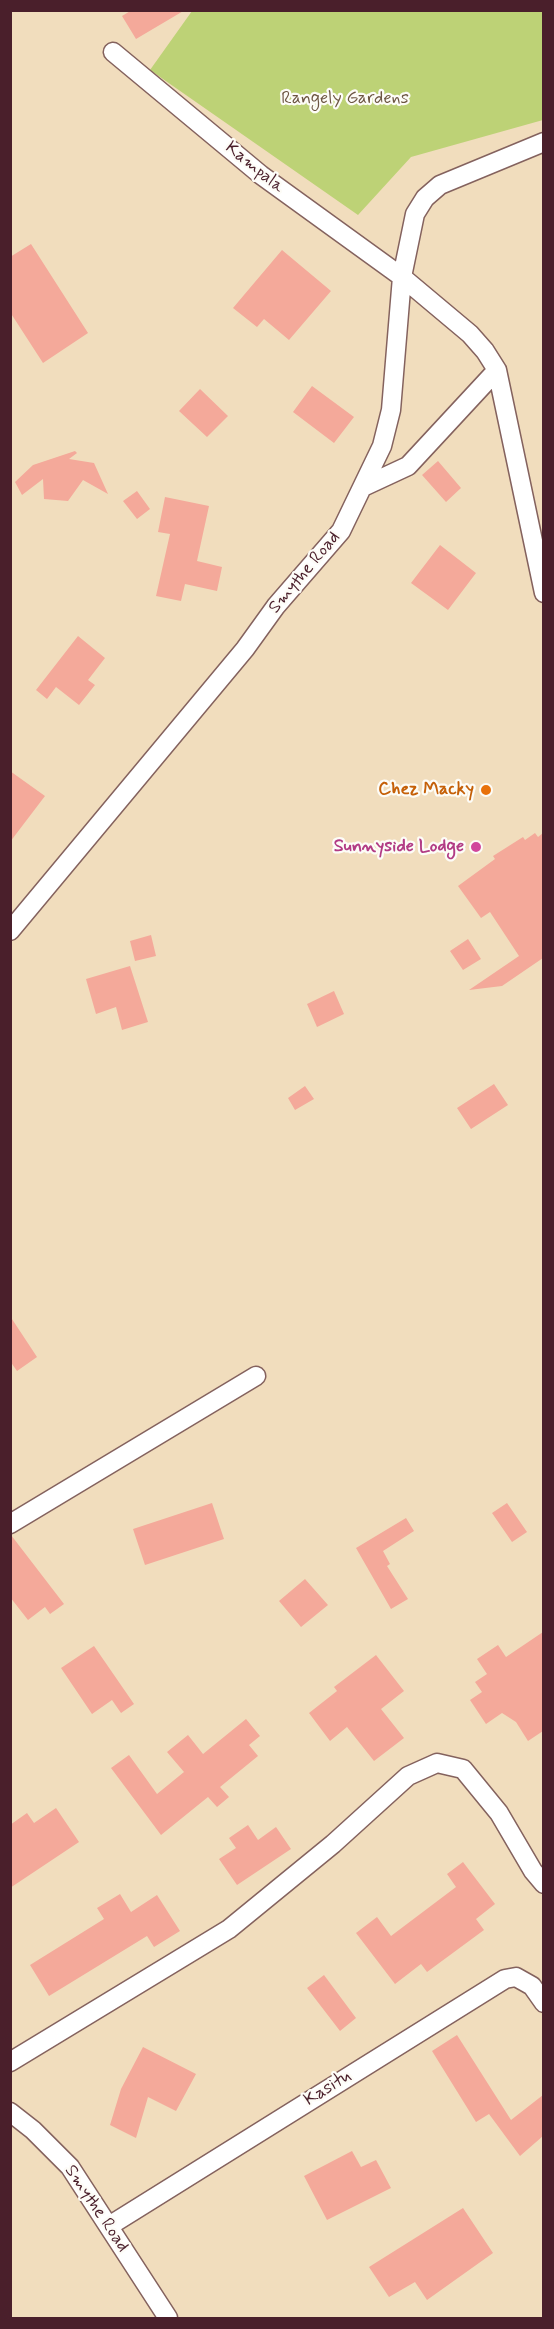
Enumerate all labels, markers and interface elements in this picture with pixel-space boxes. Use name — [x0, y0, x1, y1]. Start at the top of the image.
park label: Rangely Gardens — [281, 88, 409, 110]
street label: Kampala — [220, 138, 288, 198]
street label: Smythe Road — [264, 528, 346, 618]
place label: Chez Macky — [378, 779, 474, 801]
marker: Chez Macky — [479, 783, 493, 797]
place label: Sunnyside Lodge — [334, 836, 464, 858]
marker: Sunnyside Lodge — [469, 840, 483, 854]
street label: Kasitu — [300, 2066, 356, 2112]
street label: Smythe Road — [59, 2161, 133, 2257]

